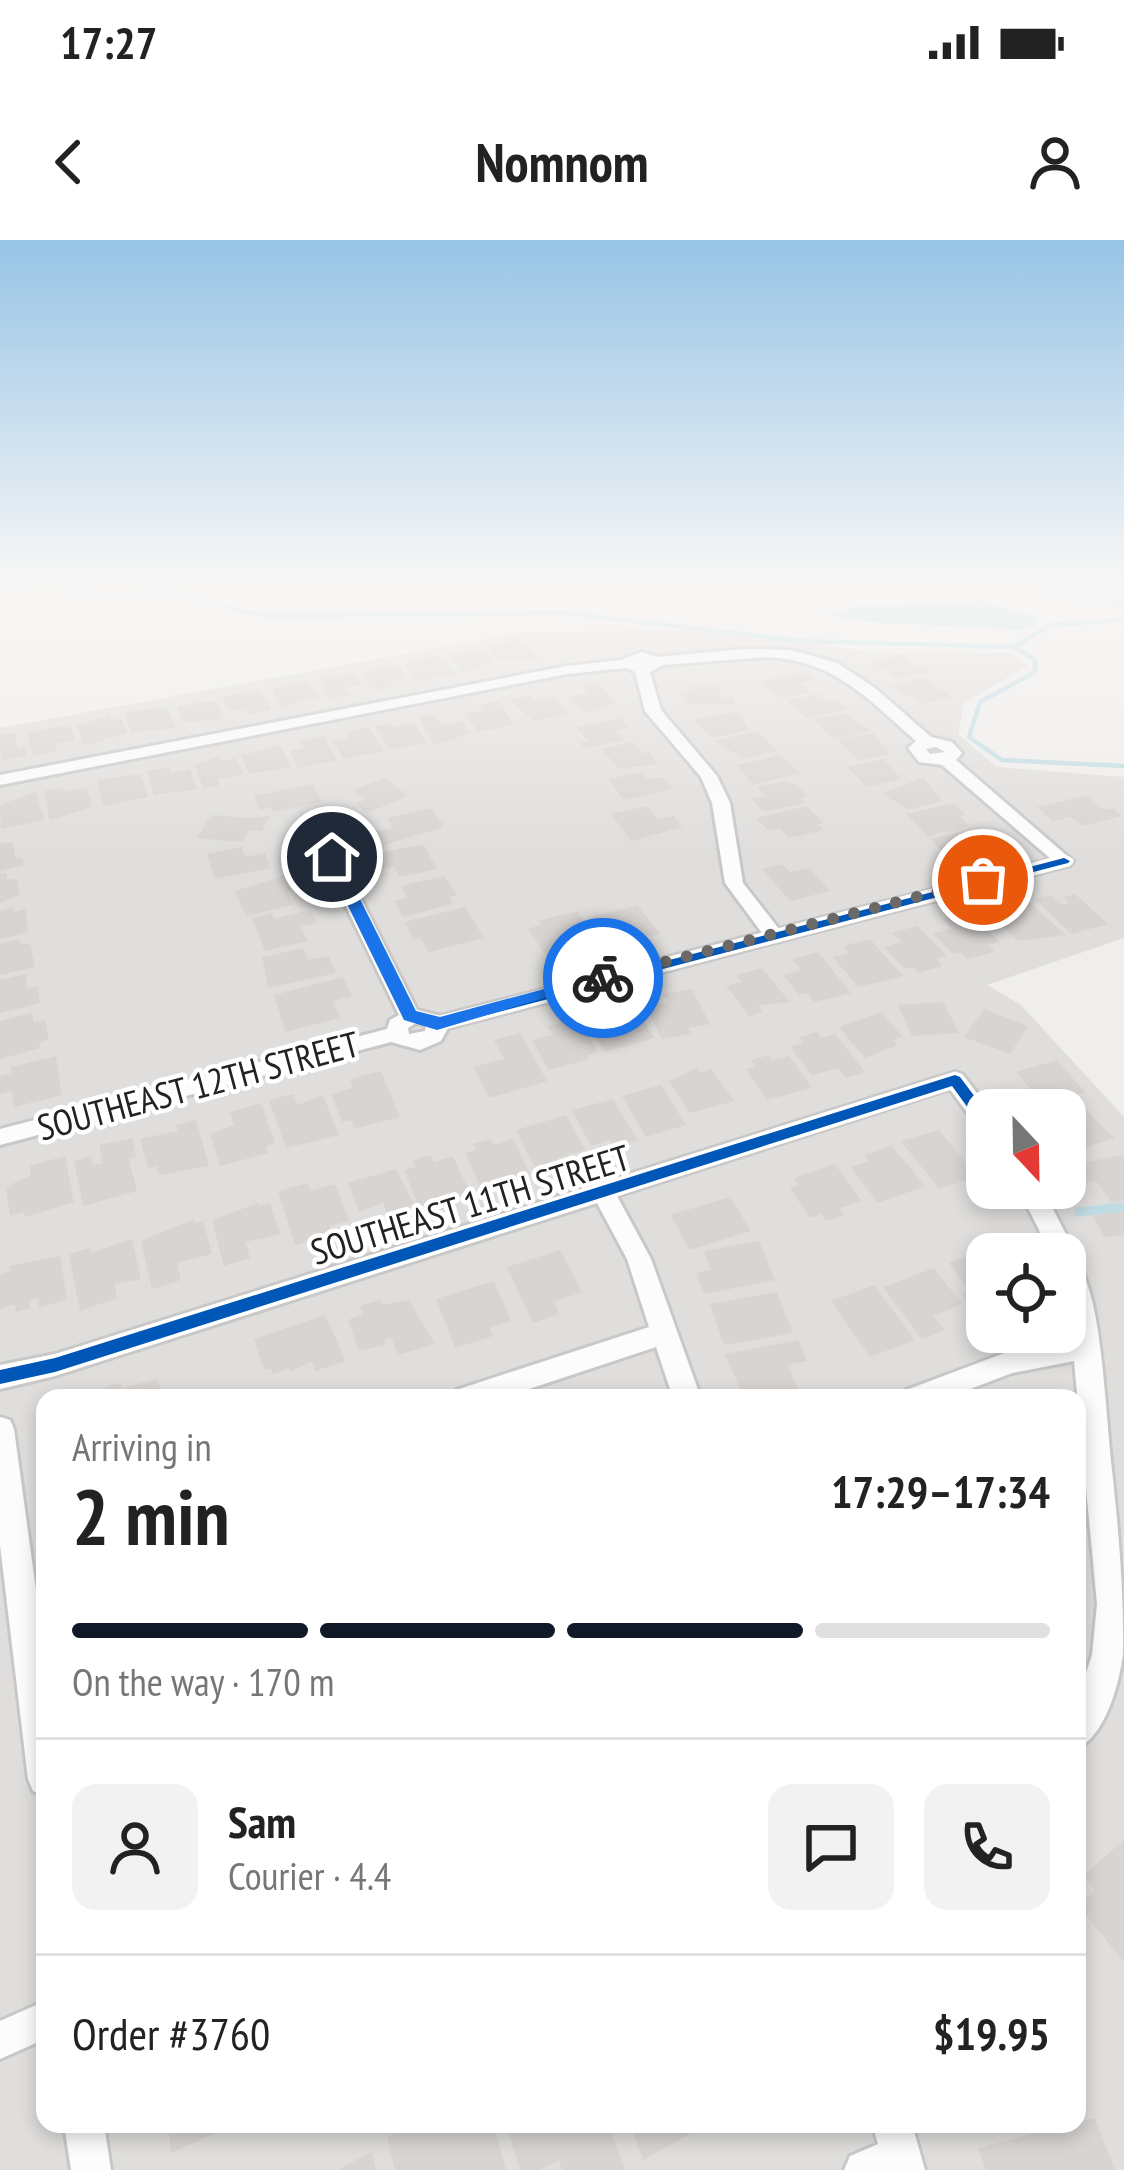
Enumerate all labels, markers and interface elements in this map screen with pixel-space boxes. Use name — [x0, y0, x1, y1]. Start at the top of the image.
text: 17:27 — [60, 13, 157, 71]
text: Nomnom — [475, 127, 649, 197]
icon: back — [36, 129, 102, 195]
icon: person — [1022, 129, 1088, 195]
pin — [281, 806, 383, 908]
icon: home — [299, 824, 365, 890]
pin — [932, 829, 1034, 931]
icon: bag — [950, 847, 1016, 913]
courier — [543, 918, 663, 1038]
icon: bike — [570, 945, 636, 1011]
street label: SOUTHEAST 12TH STREET — [32, 1019, 364, 1151]
north arrow — [966, 1089, 1086, 1209]
map controls — [966, 1089, 1086, 1353]
street label: SOUTHEAST 11TH STREET — [305, 1133, 635, 1275]
button: locate — [966, 1233, 1086, 1353]
text: Arriving in — [72, 1421, 212, 1472]
text: 17:29–17:34 — [831, 1462, 1050, 1520]
text: 2 min — [72, 1466, 230, 1567]
text: On the way · 170 m — [72, 1656, 334, 1707]
button: person — [72, 1784, 198, 1910]
button: chat — [768, 1784, 894, 1910]
button: phone — [924, 1784, 1050, 1910]
text: Sam — [228, 1792, 296, 1850]
text: Courier · 4.4 — [228, 1850, 391, 1901]
text: Order #3760 — [72, 2004, 270, 2062]
text: $19.95 — [933, 2004, 1050, 2062]

